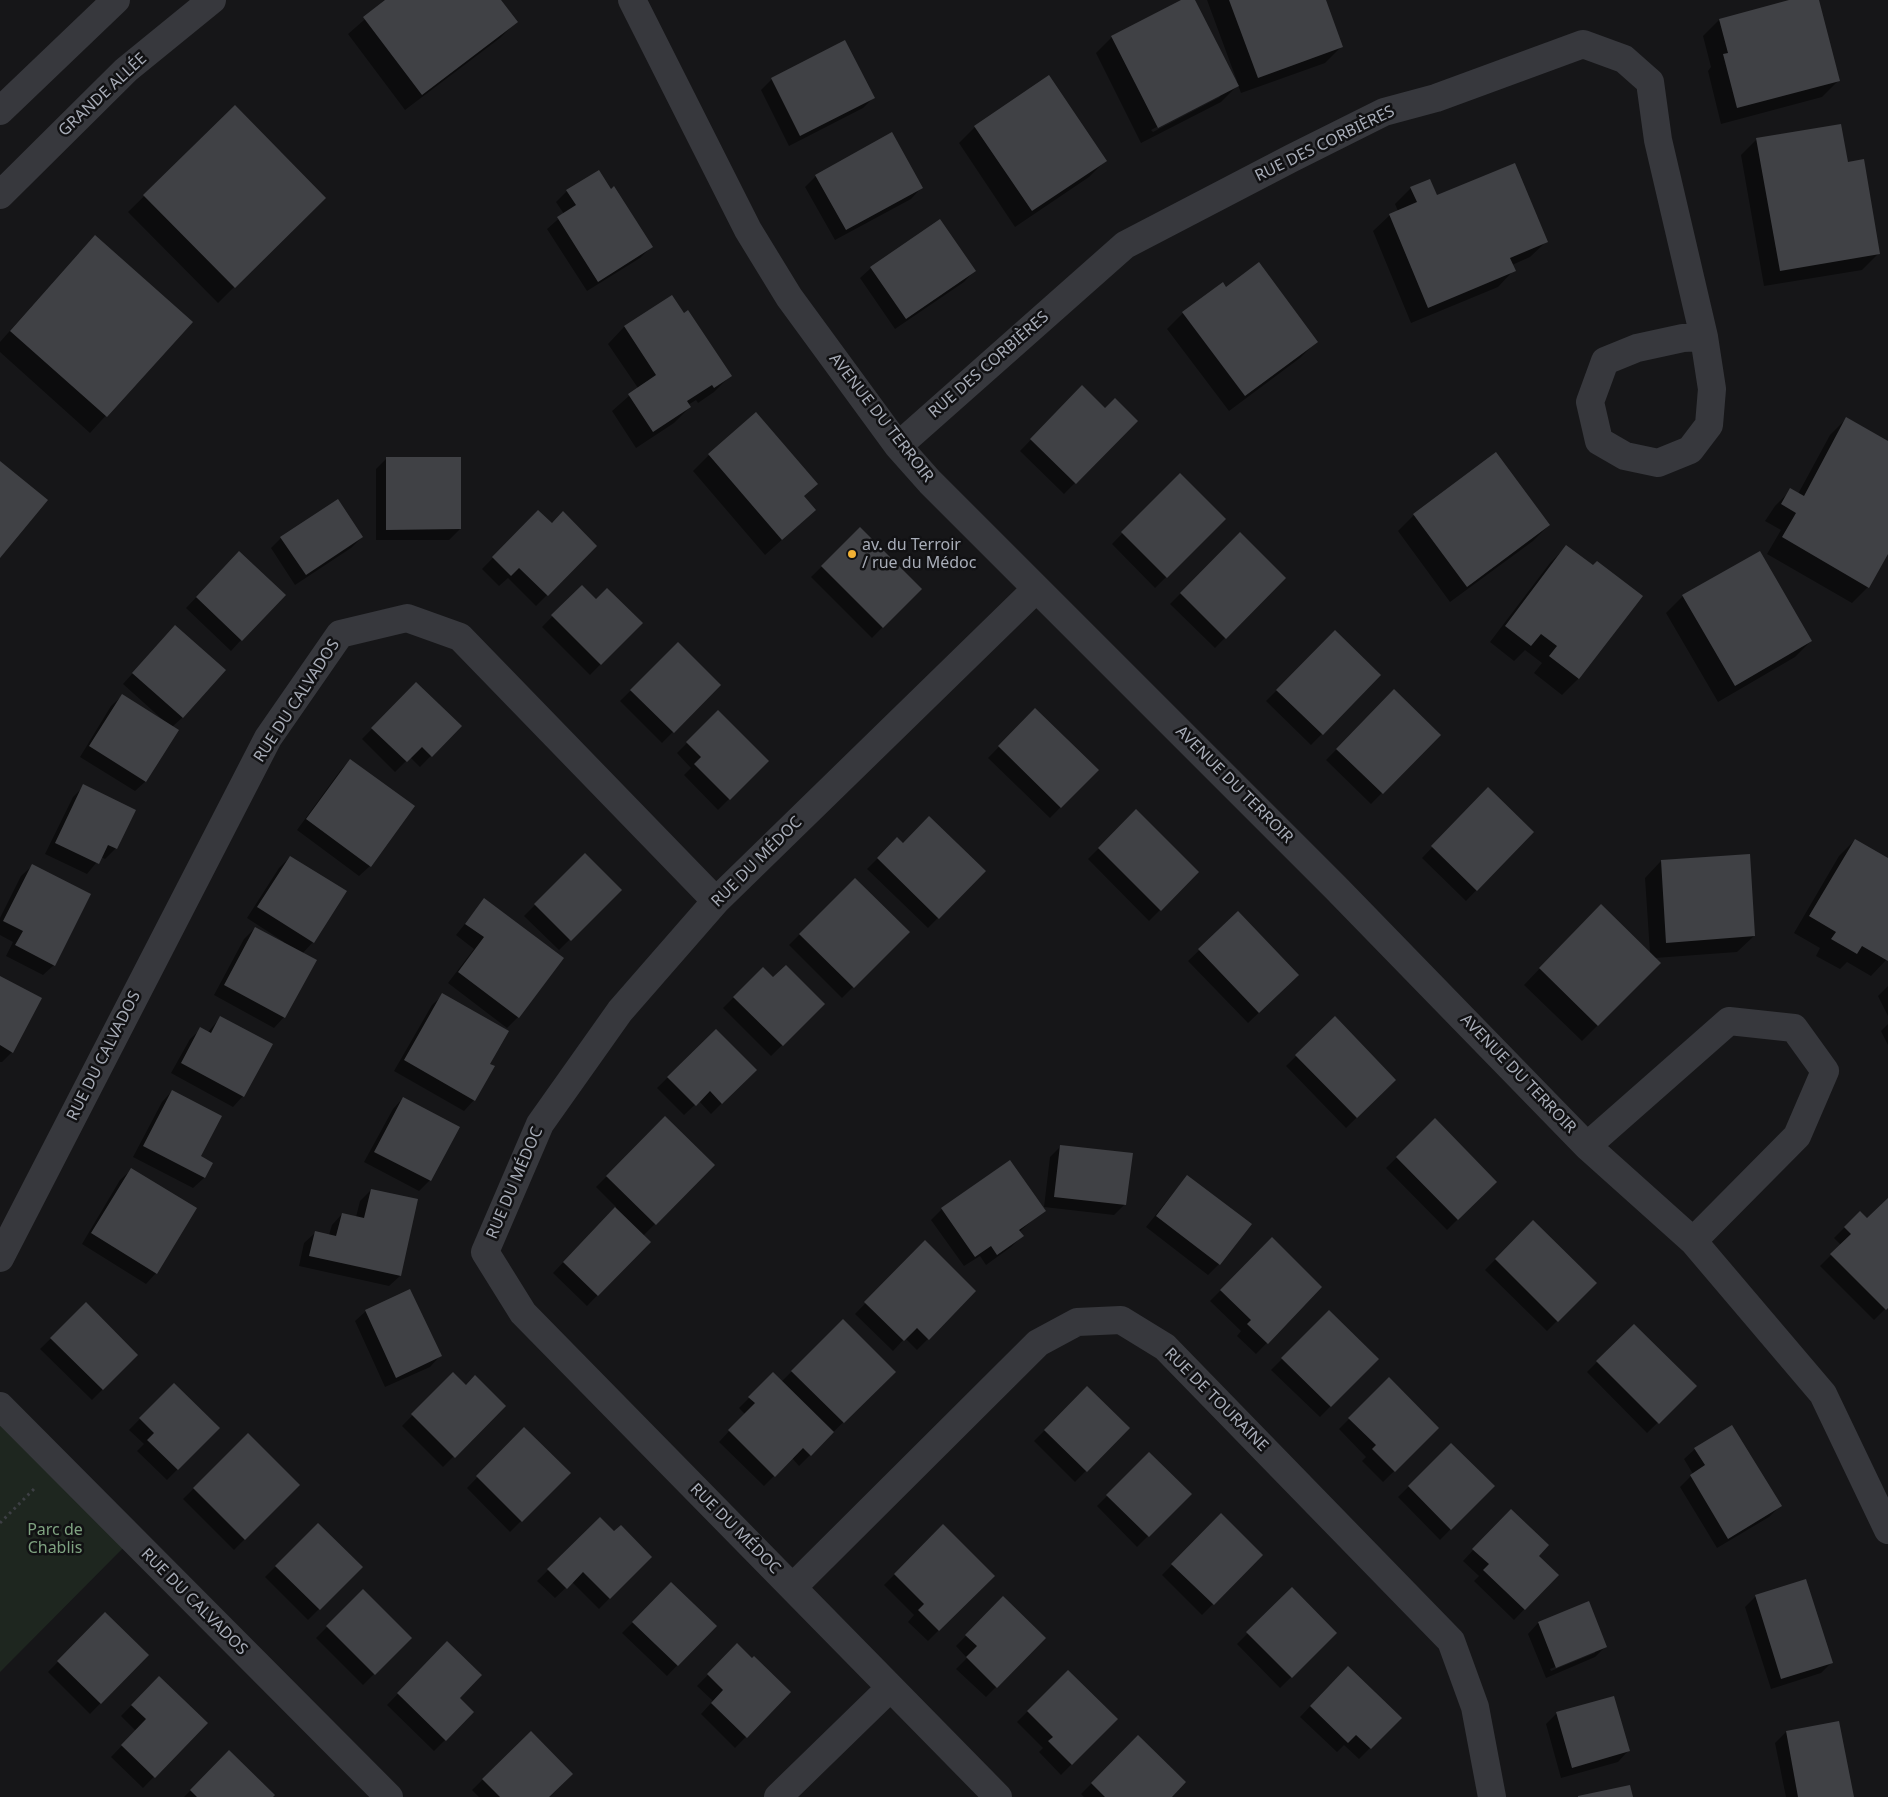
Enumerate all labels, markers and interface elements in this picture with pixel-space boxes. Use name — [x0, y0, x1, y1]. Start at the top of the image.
street label: GRANDE ALLÉE — [55, 49, 151, 141]
street label: RUE DES CORBIÈRES — [1252, 102, 1398, 186]
street label: RUE DES CORBIÈRES — [925, 308, 1053, 422]
street label: AVENUE DU TERROIR — [825, 350, 937, 486]
place label: av. du Terroir / rue du Médoc — [862, 535, 976, 573]
marker: av. du Terroir / rue du Médoc — [846, 548, 858, 560]
street label: RUE DU CALVADOS — [250, 636, 344, 766]
street label: AVENUE DU TERROIR — [1171, 722, 1297, 848]
street label: RUE DU MÉDOC — [708, 813, 806, 911]
street label: RUE DU CALVADOS — [63, 988, 145, 1124]
street label: AVENUE DU TERROIR — [1456, 1010, 1580, 1138]
street label: RUE DU MÉDOC — [483, 1124, 547, 1242]
street label: RUE DE TOURAINE — [1160, 1344, 1272, 1456]
street label: RUE DU MÉDOC — [686, 1480, 784, 1578]
park label: Parc de Chablis — [27, 1520, 83, 1558]
street label: RUE DU CALVADOS — [137, 1545, 251, 1659]

